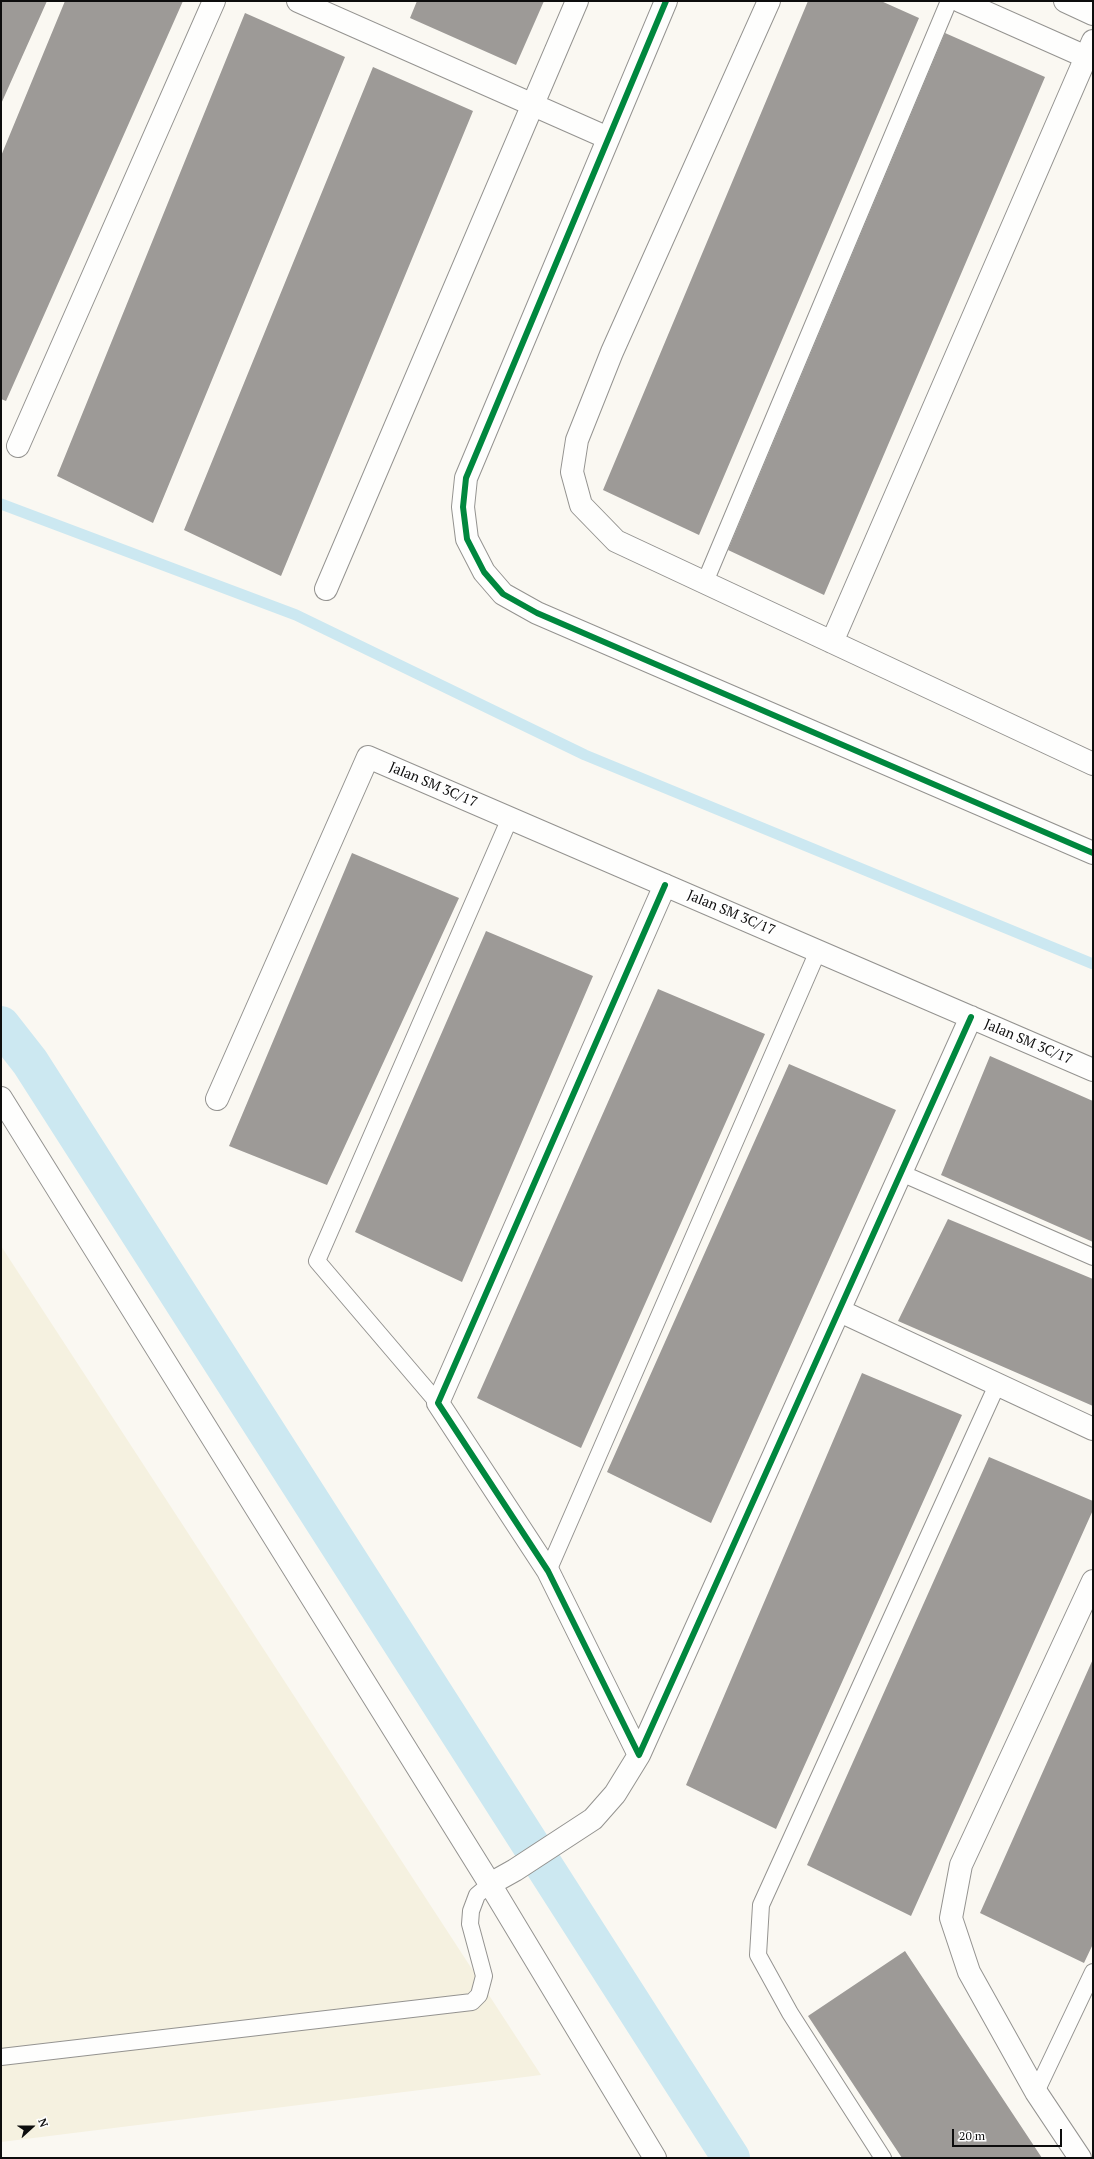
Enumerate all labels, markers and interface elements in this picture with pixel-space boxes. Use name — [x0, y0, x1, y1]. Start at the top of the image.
street label: Jalan SM 3C/17 — [386, 759, 480, 811]
street label: Jalan SM 3C/17 — [684, 887, 778, 939]
street label: Jalan SM 3C/17 — [981, 1016, 1075, 1068]
north arrow — [12, 2107, 52, 2147]
text: N — [35, 2116, 51, 2129]
scale bar — [954, 2121, 1064, 2147]
text: 20 m — [959, 2128, 985, 2143]

